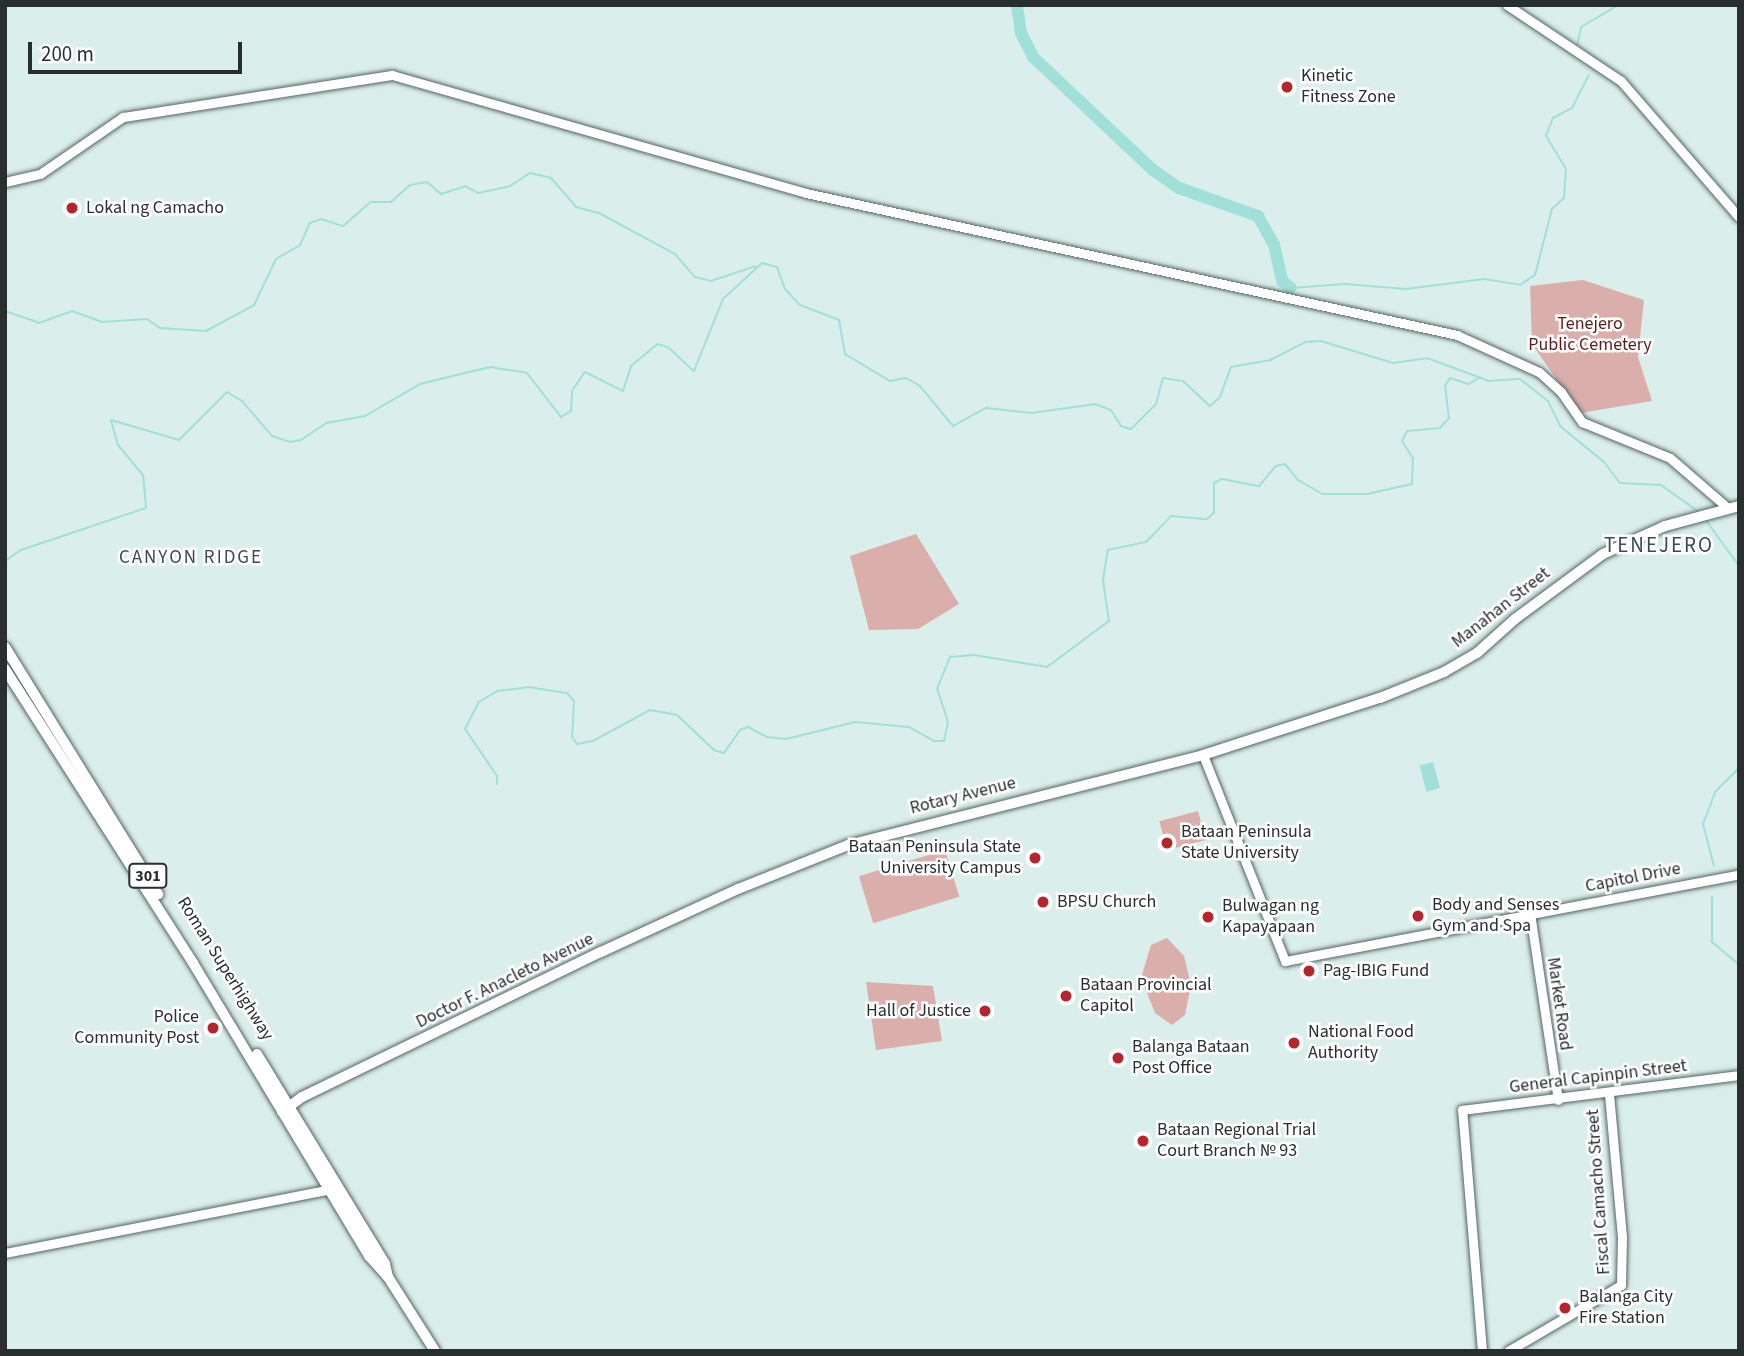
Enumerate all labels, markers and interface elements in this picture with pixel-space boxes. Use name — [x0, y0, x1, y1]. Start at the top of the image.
scale bar — [32, 28, 245, 72]
text: 200 m — [41, 39, 94, 69]
place label: Kinetic Fitness Zone — [1301, 66, 1396, 108]
marker: Kinetic Fitness Zone — [1279, 79, 1295, 95]
place label: Lokal ng Camacho — [86, 197, 224, 219]
marker: Lokal ng Camacho — [64, 200, 80, 216]
park label: Tenejero Public Cemetery — [1528, 314, 1652, 356]
district label: TENEJERO — [1605, 532, 1713, 558]
district label: CANYON RIDGE — [120, 547, 262, 569]
street label: Manahan Street — [1448, 563, 1554, 653]
street label: Rotary Avenue — [908, 772, 1018, 820]
place label: Bataan Peninsula State University — [1181, 822, 1312, 864]
marker: Bataan Peninsula State University — [1159, 835, 1175, 851]
place label: Bataan Peninsula State University Campus — [848, 837, 1021, 880]
marker: Bataan Peninsula State University Campus — [1027, 850, 1043, 866]
street label: Capitol Drive — [1584, 858, 1682, 898]
road number: 301 — [127, 863, 169, 888]
place label: BPSU Church — [1057, 891, 1156, 913]
street label: Roman Superhighway — [172, 893, 278, 1045]
marker: BPSU Church — [1035, 894, 1051, 910]
place label: Body and Senses Gym and Spa — [1432, 895, 1559, 937]
place label: Bulwagan ng Kapayapaan — [1222, 896, 1319, 939]
marker: Body and Senses Gym and Spa — [1410, 908, 1426, 924]
marker: Bulwagan ng Kapayapaan — [1200, 909, 1216, 925]
street label: Doctor F. Anacleto Avenue — [413, 929, 597, 1033]
street label: Market Road — [1542, 956, 1576, 1052]
place label: Pag-IBIG Fund — [1323, 960, 1429, 982]
marker: Pag-IBIG Fund — [1301, 963, 1317, 979]
place label: Bataan Provincial Capitol — [1080, 975, 1212, 1018]
marker: Bataan Provincial Capitol — [1058, 988, 1074, 1004]
place label: Hall of Justice — [866, 1000, 971, 1022]
marker: Hall of Justice — [977, 1003, 993, 1019]
place label: Police Community Post — [74, 1007, 199, 1050]
marker: Police Community Post — [205, 1020, 221, 1036]
place label: National Food Authority — [1308, 1022, 1414, 1064]
marker: National Food Authority — [1286, 1035, 1302, 1051]
place label: Balanga Bataan Post Office — [1132, 1037, 1250, 1080]
marker: Balanga Bataan Post Office — [1110, 1050, 1126, 1066]
street label: General Capinpin Street — [1508, 1055, 1688, 1099]
street label: Fiscal Camacho Street — [1582, 1108, 1616, 1276]
place label: Bataan Regional Trial Court Branch № 93 — [1157, 1120, 1316, 1162]
marker: Bataan Regional Trial Court Branch № 93 — [1135, 1133, 1151, 1149]
place label: Balanga City Fire Station — [1579, 1287, 1673, 1330]
marker: Balanga City Fire Station — [1557, 1300, 1573, 1316]

